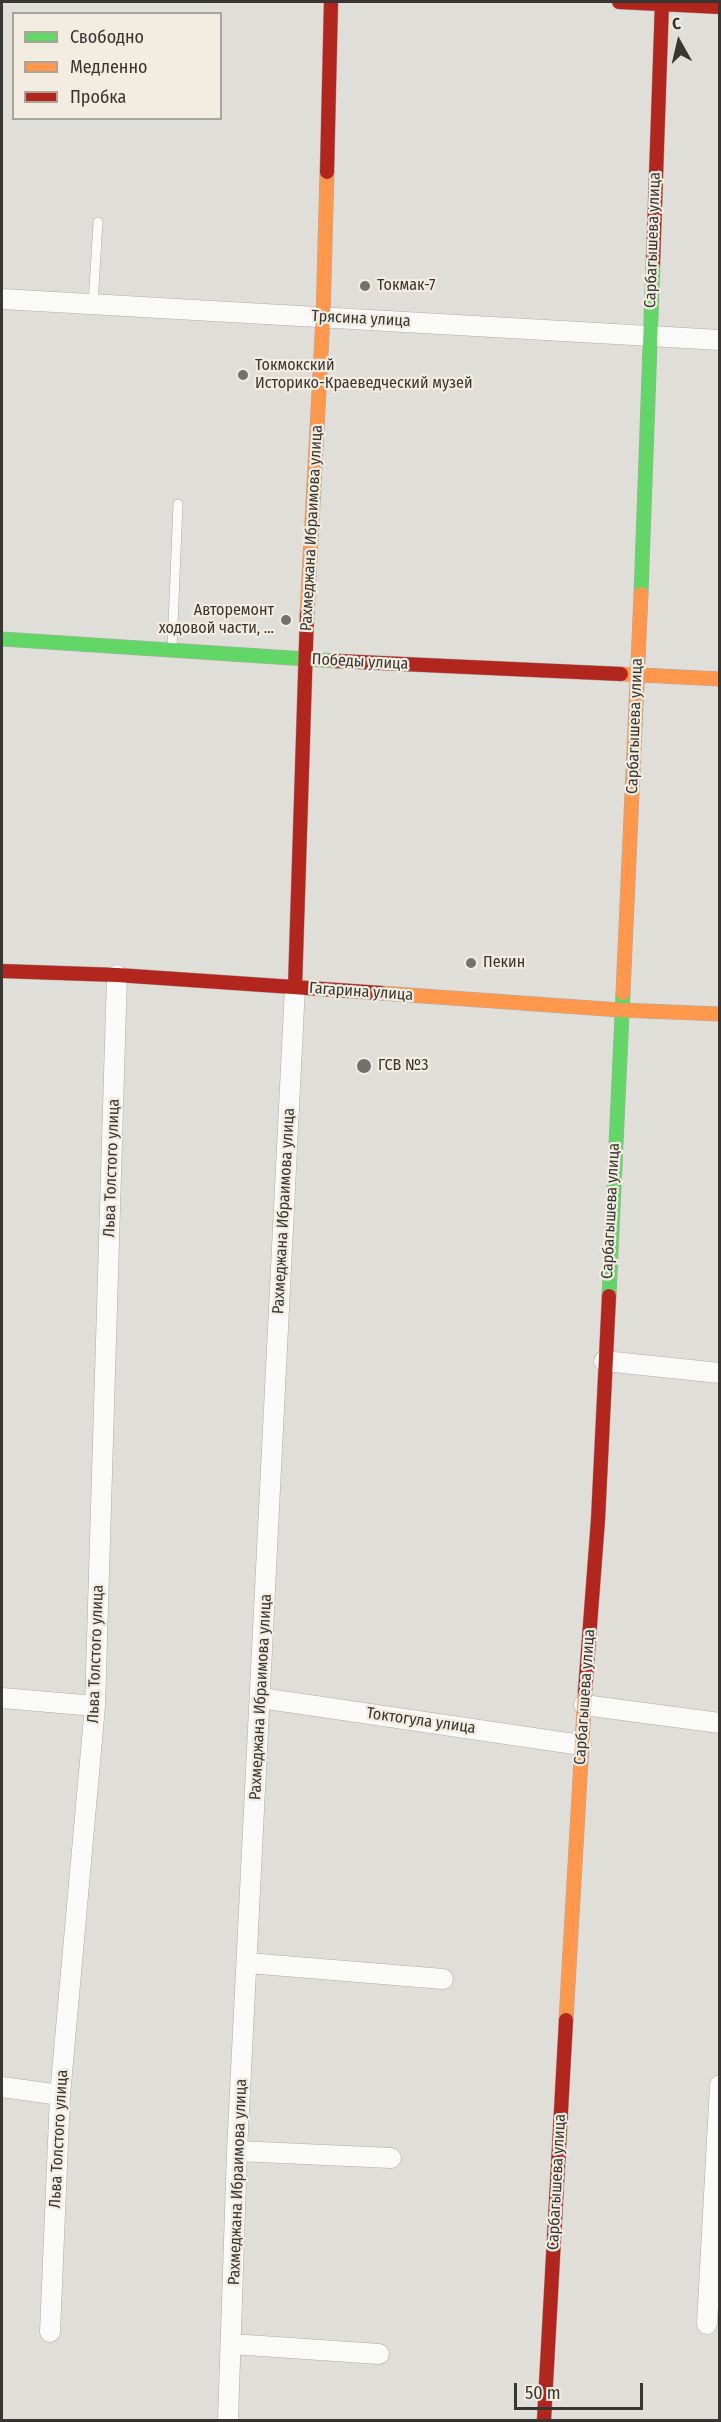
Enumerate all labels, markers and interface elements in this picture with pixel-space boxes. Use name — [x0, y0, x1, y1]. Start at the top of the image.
legend — [12, 12, 222, 120]
north arrow — [649, 12, 709, 72]
text: С — [671, 14, 682, 34]
text: Свободно — [70, 26, 144, 48]
text: Медленно — [70, 56, 148, 78]
text: Пробка — [70, 86, 126, 108]
street label: Сарбагышева улица — [641, 172, 665, 308]
place label: Токмак-7 — [377, 276, 435, 296]
marker: Токмак-7 — [358, 279, 372, 293]
street label: Трясина улица — [311, 307, 411, 331]
place label: Токмокский Историко-Краеведческий музей — [255, 356, 472, 394]
marker: Токмокский Историко-Краеведческий музей — [236, 368, 250, 382]
street label: Рахмеджана Ибраимова улица — [297, 424, 327, 632]
place label: Авторемонт ходовой части, ... — [159, 601, 274, 639]
marker: Авторемонт ходовой части, ... — [279, 613, 293, 627]
street label: Победы улица — [311, 650, 409, 674]
street label: Сарбагышева улица — [623, 658, 647, 794]
place label: Пекин — [483, 953, 525, 973]
marker: Пекин — [464, 956, 478, 970]
street label: Гагарина улица — [308, 979, 414, 1005]
place label: ГСВ №3 — [378, 1056, 428, 1076]
marker: ГСВ №3 — [355, 1057, 373, 1075]
street label: Льва Толстого улица — [100, 1098, 124, 1238]
street label: Рахмеджана Ибраимова улица — [269, 1107, 299, 1315]
street label: Сарбагышева улица — [598, 1143, 624, 1279]
street label: Льва Толстого улица — [84, 1584, 108, 1724]
street label: Рахмеджана Ибраимова улица — [246, 1593, 276, 1801]
street label: Сарбагышева улица — [571, 1628, 599, 1766]
street label: Токтогула улица — [365, 1704, 477, 1738]
street label: Льва Толстого улица — [46, 2069, 72, 2209]
street label: Рахмеджана Ибраимова улица — [225, 2079, 251, 2285]
street label: Сарбагышева улица — [544, 2114, 570, 2250]
scale bar — [517, 2371, 646, 2409]
text: 50 m — [525, 2382, 561, 2404]

